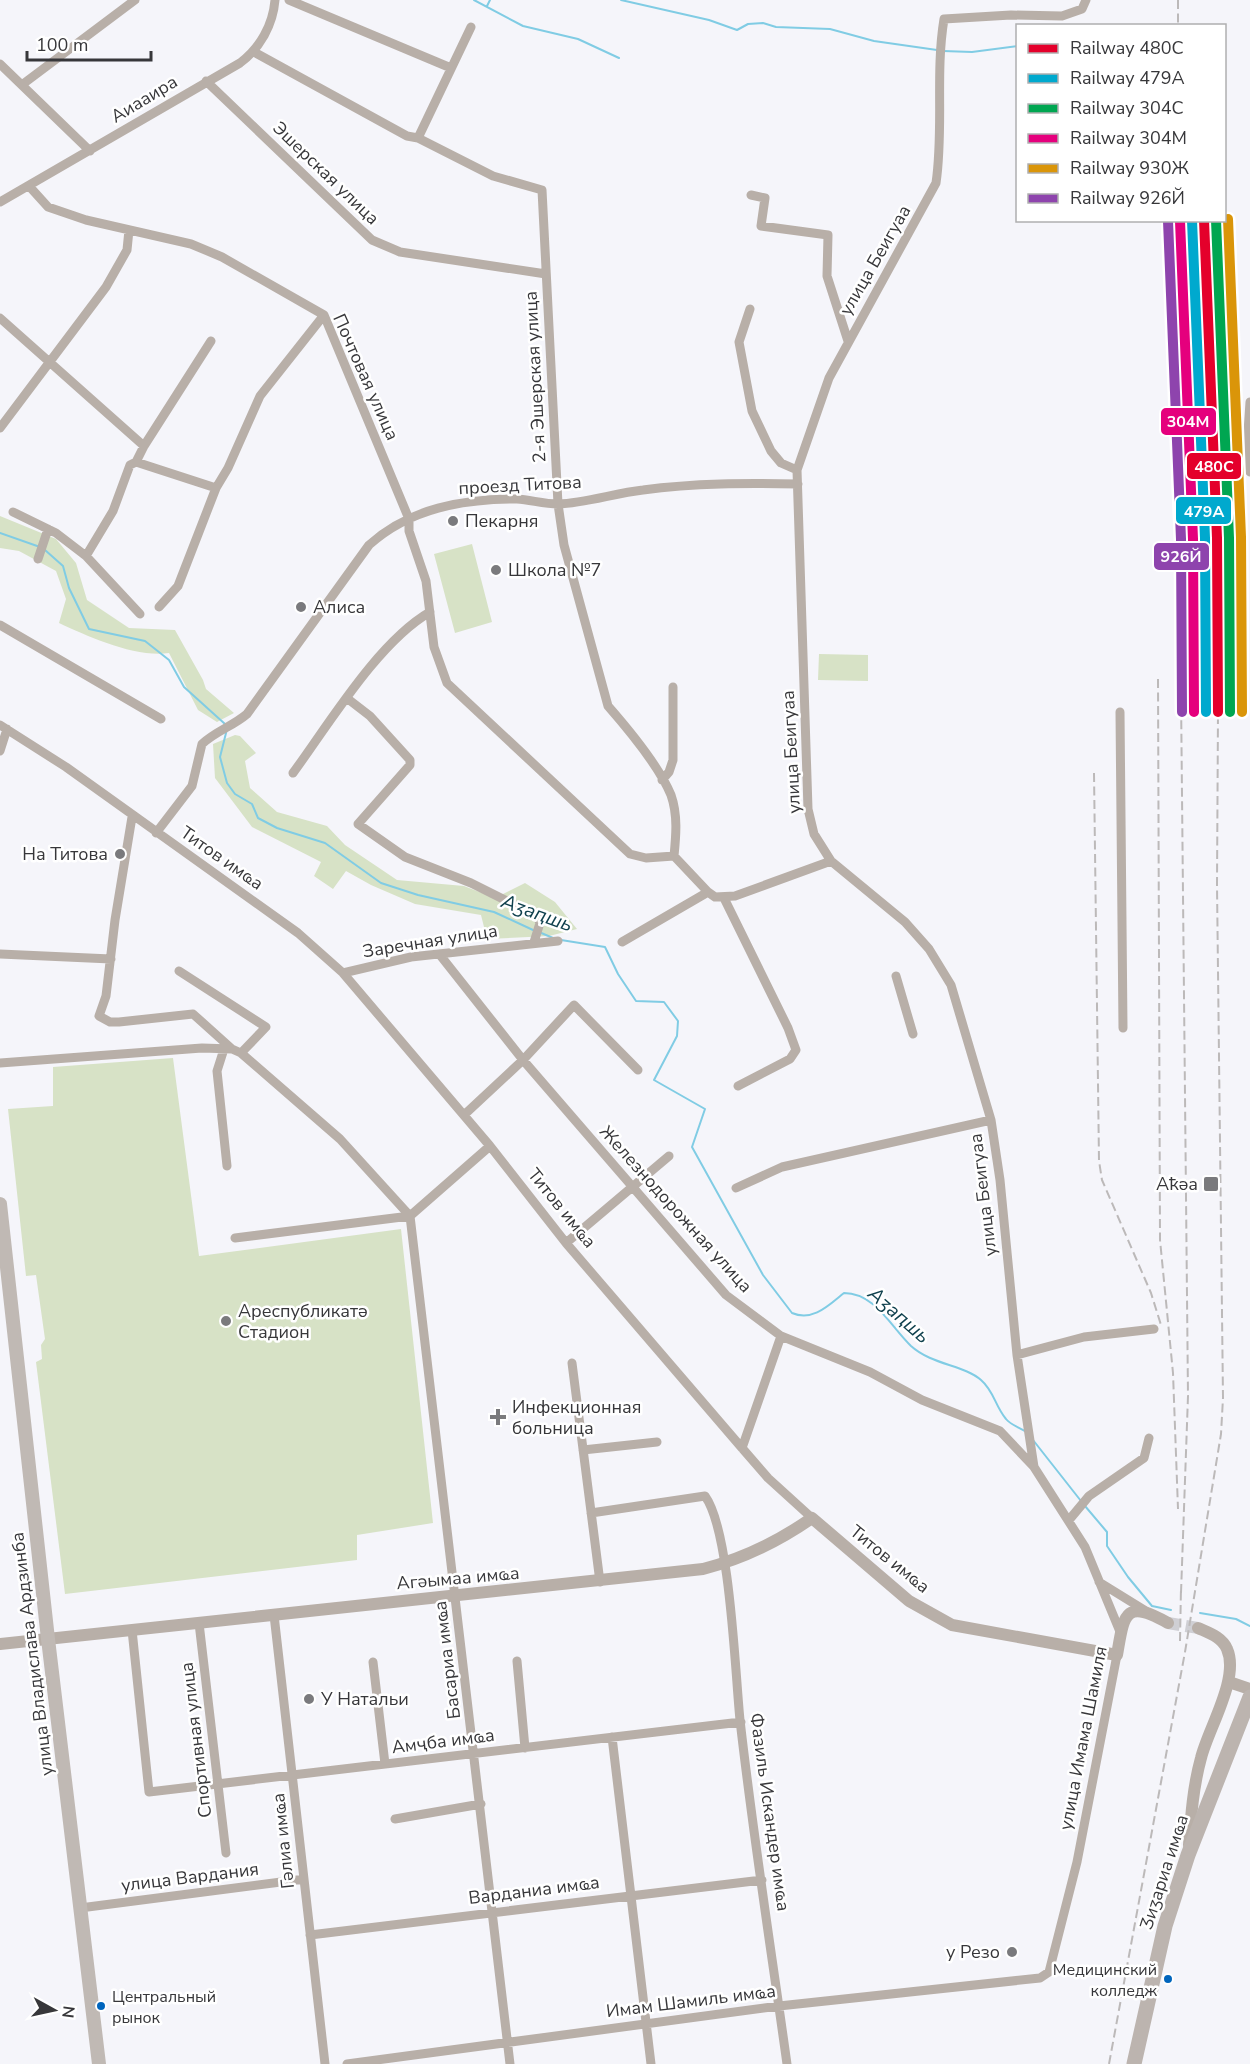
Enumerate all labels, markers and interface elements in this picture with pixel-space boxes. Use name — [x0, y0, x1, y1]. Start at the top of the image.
scale bar — [27, 24, 152, 62]
legend — [1016, 24, 1226, 222]
text: 100 m — [36, 33, 88, 57]
text: Railway 480С — [1070, 36, 1184, 60]
text: Railway 479А — [1070, 66, 1185, 90]
street label: Аиааира — [106, 70, 182, 128]
text: Railway 304С — [1070, 96, 1184, 120]
street label: Эшерская улица — [268, 116, 384, 230]
text: Railway 304М — [1070, 126, 1187, 150]
text: Railway 930Ж — [1070, 156, 1190, 180]
text: Railway 926Й — [1070, 186, 1185, 210]
street label: улица Беигуаа — [834, 201, 916, 319]
street label: 2-я Эшерская улица — [519, 291, 551, 463]
street label: Почтовая улица — [327, 310, 405, 444]
line badge: 304М — [1160, 407, 1217, 436]
text: 304М — [1167, 411, 1209, 433]
line badge: 480С — [1186, 452, 1242, 480]
text: 480С — [1194, 456, 1234, 478]
street label: проезд Титова — [458, 470, 582, 500]
line badge: 479А — [1175, 496, 1232, 525]
text: 479А — [1184, 501, 1224, 523]
place label: Пекарня — [465, 509, 538, 533]
marker: Пекарня — [446, 514, 460, 528]
line badge: 926Й — [1153, 542, 1210, 571]
text: 926Й — [1161, 546, 1201, 568]
place label: Школа №7 — [508, 558, 601, 582]
marker: Школа №7 — [489, 563, 503, 577]
place label: Алиса — [313, 595, 365, 619]
marker: Алиса — [294, 600, 308, 614]
street label: улица Беигуаа — [776, 690, 806, 814]
street label: Титов имҩа — [176, 821, 268, 895]
place label: На Титова — [22, 842, 108, 866]
marker: На Титова — [113, 847, 127, 861]
water label: Аӡаԥшь — [497, 887, 576, 938]
street label: Заречная улица — [361, 918, 499, 964]
street label: Железнодорожная улица — [594, 1120, 758, 1298]
street label: улица Беигуаа — [964, 1132, 1002, 1258]
street label: Титов имҩа — [522, 1163, 602, 1253]
place label: Аҟəа — [1156, 1172, 1198, 1196]
marker: Аҟəа — [1202, 1175, 1220, 1193]
water label: Аӡаԥшь — [861, 1280, 936, 1349]
place label: Ареспубликатә Стадион — [238, 1299, 368, 1344]
marker: Ареспубликатә Стадион — [219, 1314, 233, 1328]
place label: Инфекционная больница — [512, 1395, 641, 1440]
marker: Инфекционная больница — [489, 1408, 507, 1426]
street label: Титов имҩа — [845, 1519, 935, 1599]
street label: улица Владислава Ардзинба — [5, 1531, 59, 1777]
street label: Агәымаа имҩа — [396, 1561, 520, 1595]
street label: Басариа имҩа — [428, 1600, 466, 1720]
street label: улица Имама Шамиля — [1053, 1644, 1113, 1832]
street label: Спортивная улица — [175, 1661, 217, 1819]
place label: У Натальи — [320, 1687, 409, 1711]
marker: У Натальи — [302, 1692, 316, 1706]
street label: Фазиль Искандер имҩа — [744, 1711, 796, 1913]
street label: Амҷба имҩа — [390, 1723, 496, 1759]
street label: Гәлиа имҩа — [266, 1792, 300, 1890]
street label: Ӡиӡариа имҩа — [1134, 1811, 1194, 1933]
street label: улица Вардания — [120, 1857, 260, 1897]
street label: Варданиа имҩа — [467, 1870, 601, 1910]
place label: у Резо — [946, 1940, 1000, 1964]
marker: у Резо — [1005, 1945, 1019, 1959]
place label: Медицинский колледж — [1053, 1959, 1157, 2002]
marker: Медицинский колледж — [1162, 1973, 1174, 1985]
street label: Имам Шамиль имҩа — [605, 1979, 777, 2023]
north arrow — [24, 1980, 84, 2040]
place label: Центральный рынок — [112, 1986, 216, 2029]
marker: Центральный рынок — [95, 2000, 107, 2012]
text: N — [56, 2004, 80, 2019]

